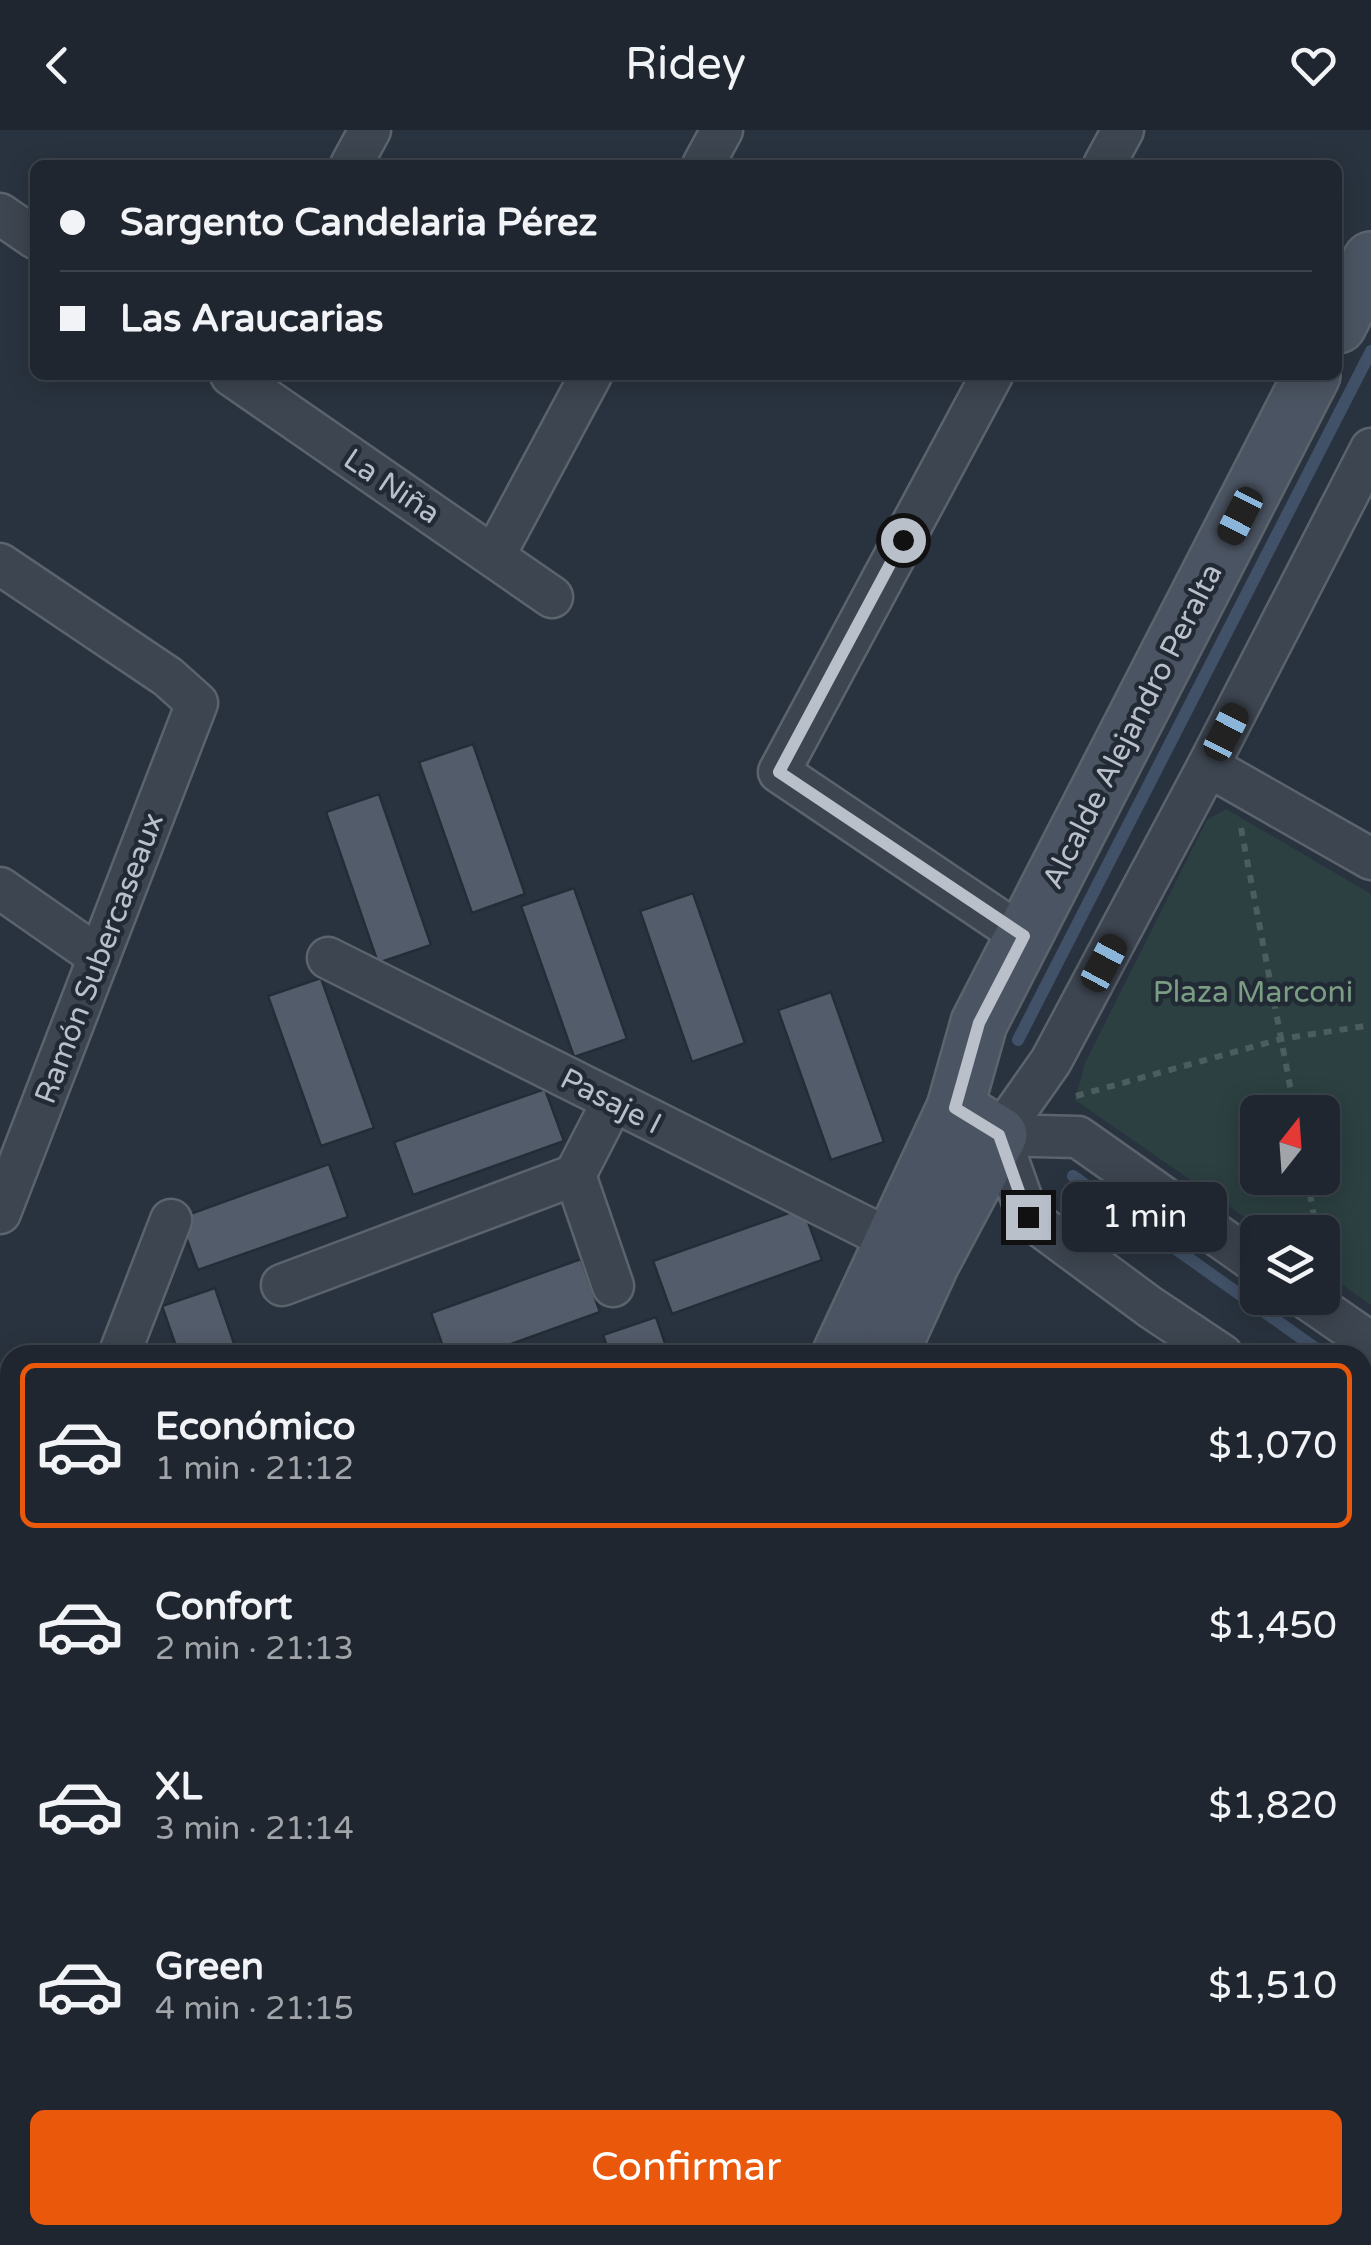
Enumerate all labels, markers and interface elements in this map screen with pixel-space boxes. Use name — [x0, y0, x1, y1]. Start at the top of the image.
icon: back — [30, 38, 85, 93]
text: Ridey — [625, 38, 746, 92]
icon: heart — [1286, 38, 1341, 93]
text: Sargento Candelaria Pérez — [120, 200, 598, 246]
text: Las Araucarias — [120, 296, 384, 342]
street label: La Niña — [336, 441, 447, 532]
car — [1213, 482, 1267, 550]
route start — [881, 518, 926, 563]
street label: Alcalde Alejandro Peralta — [1034, 557, 1231, 895]
car — [1199, 698, 1253, 766]
street label: Ramón Subercaseaux — [27, 808, 172, 1109]
car — [1077, 929, 1131, 997]
park label: Plaza Marconi — [1153, 974, 1353, 1011]
street label: Pasaje I — [554, 1060, 667, 1143]
north arrow — [1240, 1095, 1340, 1195]
map controls — [1240, 1095, 1340, 1315]
callout: 1 min — [1063, 1182, 1228, 1252]
route end — [1006, 1195, 1051, 1240]
text: 1 min — [1102, 1198, 1187, 1236]
button: layers — [1240, 1215, 1340, 1315]
icon: car — [35, 1401, 125, 1491]
text: Económico — [155, 1404, 356, 1450]
text: $1,070 — [1208, 1423, 1337, 1469]
text: 1 min · 21:12 — [155, 1450, 354, 1488]
icon: car — [35, 1581, 125, 1671]
text: Confort — [155, 1584, 292, 1630]
text: $1,450 — [1209, 1603, 1337, 1649]
text: 2 min · 21:13 — [155, 1630, 354, 1668]
icon: car — [35, 1761, 125, 1851]
text: XL — [155, 1764, 202, 1810]
text: $1,820 — [1208, 1783, 1337, 1829]
text: 3 min · 21:14 — [155, 1810, 354, 1848]
icon: car — [35, 1941, 125, 2031]
text: Green — [155, 1944, 264, 1990]
text: $1,510 — [1208, 1963, 1337, 2009]
text: 4 min · 21:15 — [155, 1990, 354, 2028]
button: Confirmar — [30, 2110, 1342, 2225]

